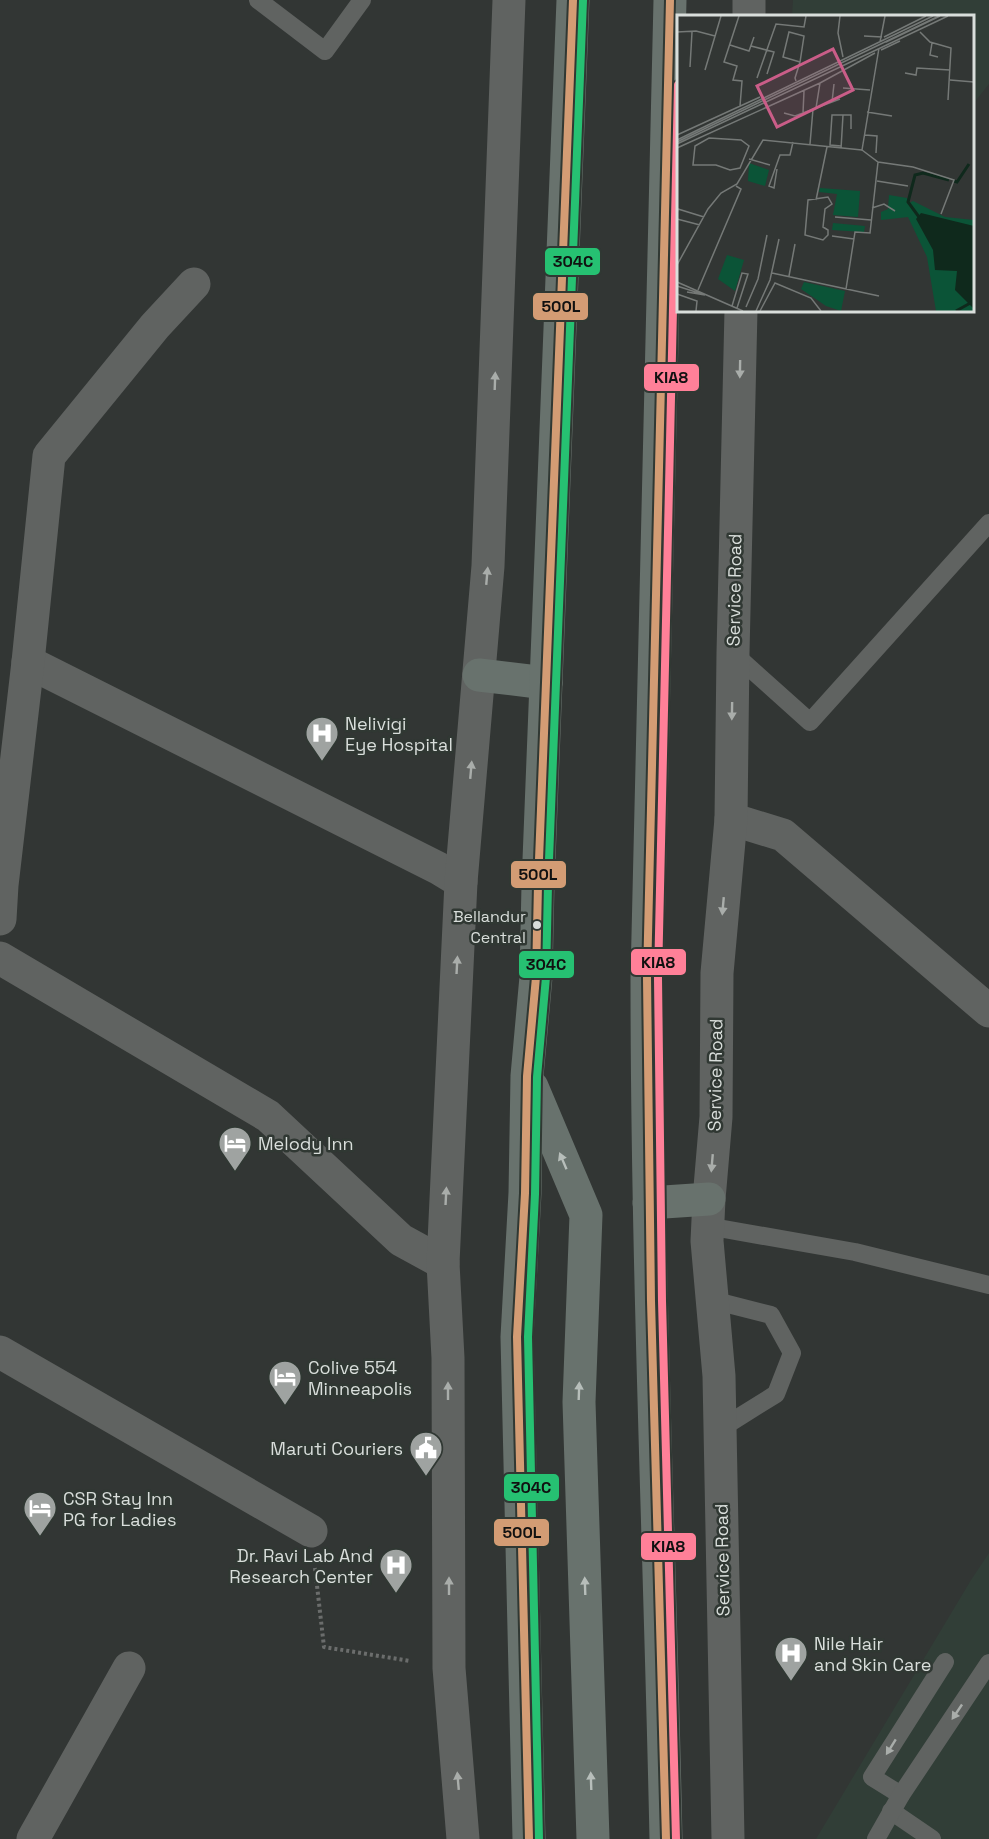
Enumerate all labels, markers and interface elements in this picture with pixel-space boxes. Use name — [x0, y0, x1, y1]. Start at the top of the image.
inset map — [677, 15, 974, 312]
line badge: 304C — [544, 247, 601, 276]
text: 304C — [553, 251, 593, 272]
line badge: 500L — [532, 292, 589, 321]
text: 500L — [541, 296, 581, 317]
one-way arrow — [735, 359, 745, 378]
line badge: KIA8 — [643, 363, 700, 392]
text: KIA8 — [654, 367, 688, 388]
one-way arrow — [490, 371, 500, 390]
street label: Service Road — [722, 533, 746, 647]
one-way arrow — [482, 566, 492, 585]
one-way arrow — [727, 701, 737, 720]
place label: Nelivigi Eye Hospital — [345, 712, 453, 756]
hospital icon: Nelivigi Eye Hospital — [304, 715, 340, 762]
one-way arrow — [466, 761, 476, 780]
line badge: 500L — [510, 860, 567, 889]
text: 500L — [518, 864, 558, 885]
one-way arrow — [718, 896, 728, 915]
place label: Bellandur Central — [453, 906, 526, 948]
marker: Bellandur Central — [531, 919, 543, 931]
line badge: KIA8 — [630, 948, 687, 976]
line badge: 304C — [518, 950, 575, 979]
text: KIA8 — [641, 952, 675, 973]
text: 304C — [526, 954, 566, 975]
one-way arrow — [452, 955, 462, 974]
street label: Service Road — [703, 1018, 727, 1132]
hotel icon: Melody Inn — [217, 1125, 253, 1172]
place label: Melody Inn — [258, 1132, 353, 1155]
one-way arrow — [558, 1152, 567, 1170]
one-way arrow — [707, 1154, 717, 1173]
one-way arrow — [442, 1187, 451, 1206]
place label: Colive 554 Minneapolis — [308, 1356, 412, 1400]
hotel icon: Colive 554 Minneapolis — [267, 1359, 303, 1406]
one-way arrow — [575, 1381, 584, 1400]
one-way arrow — [443, 1382, 453, 1401]
public building icon: Maruti Couriers — [408, 1430, 444, 1477]
place label: Maruti Couriers — [270, 1437, 403, 1460]
line badge: 304C — [503, 1473, 560, 1502]
text: 304C — [511, 1477, 551, 1498]
place label: CSR Stay Inn PG for Ladies — [63, 1487, 176, 1531]
hotel icon: CSR Stay Inn PG for Ladies — [22, 1490, 58, 1537]
street label: Service Road — [710, 1503, 734, 1617]
line badge: 500L — [493, 1518, 550, 1547]
text: 500L — [502, 1522, 542, 1543]
line badge: KIA8 — [640, 1532, 697, 1561]
text: KIA8 — [651, 1536, 685, 1557]
place label: Dr. Ravi Lab And Research Center — [229, 1544, 373, 1588]
hospital icon: Dr. Ravi Lab And Research Center — [378, 1547, 414, 1594]
one-way arrow — [580, 1576, 590, 1595]
one-way arrow — [444, 1577, 454, 1596]
place label: Nile Hair and Skin Care — [814, 1632, 931, 1676]
hospital icon: Nile Hair and Skin Care — [773, 1635, 809, 1682]
one-way arrow — [951, 1704, 962, 1720]
one-way arrow — [886, 1739, 897, 1755]
one-way arrow — [453, 1771, 463, 1790]
one-way arrow — [587, 1771, 596, 1790]

